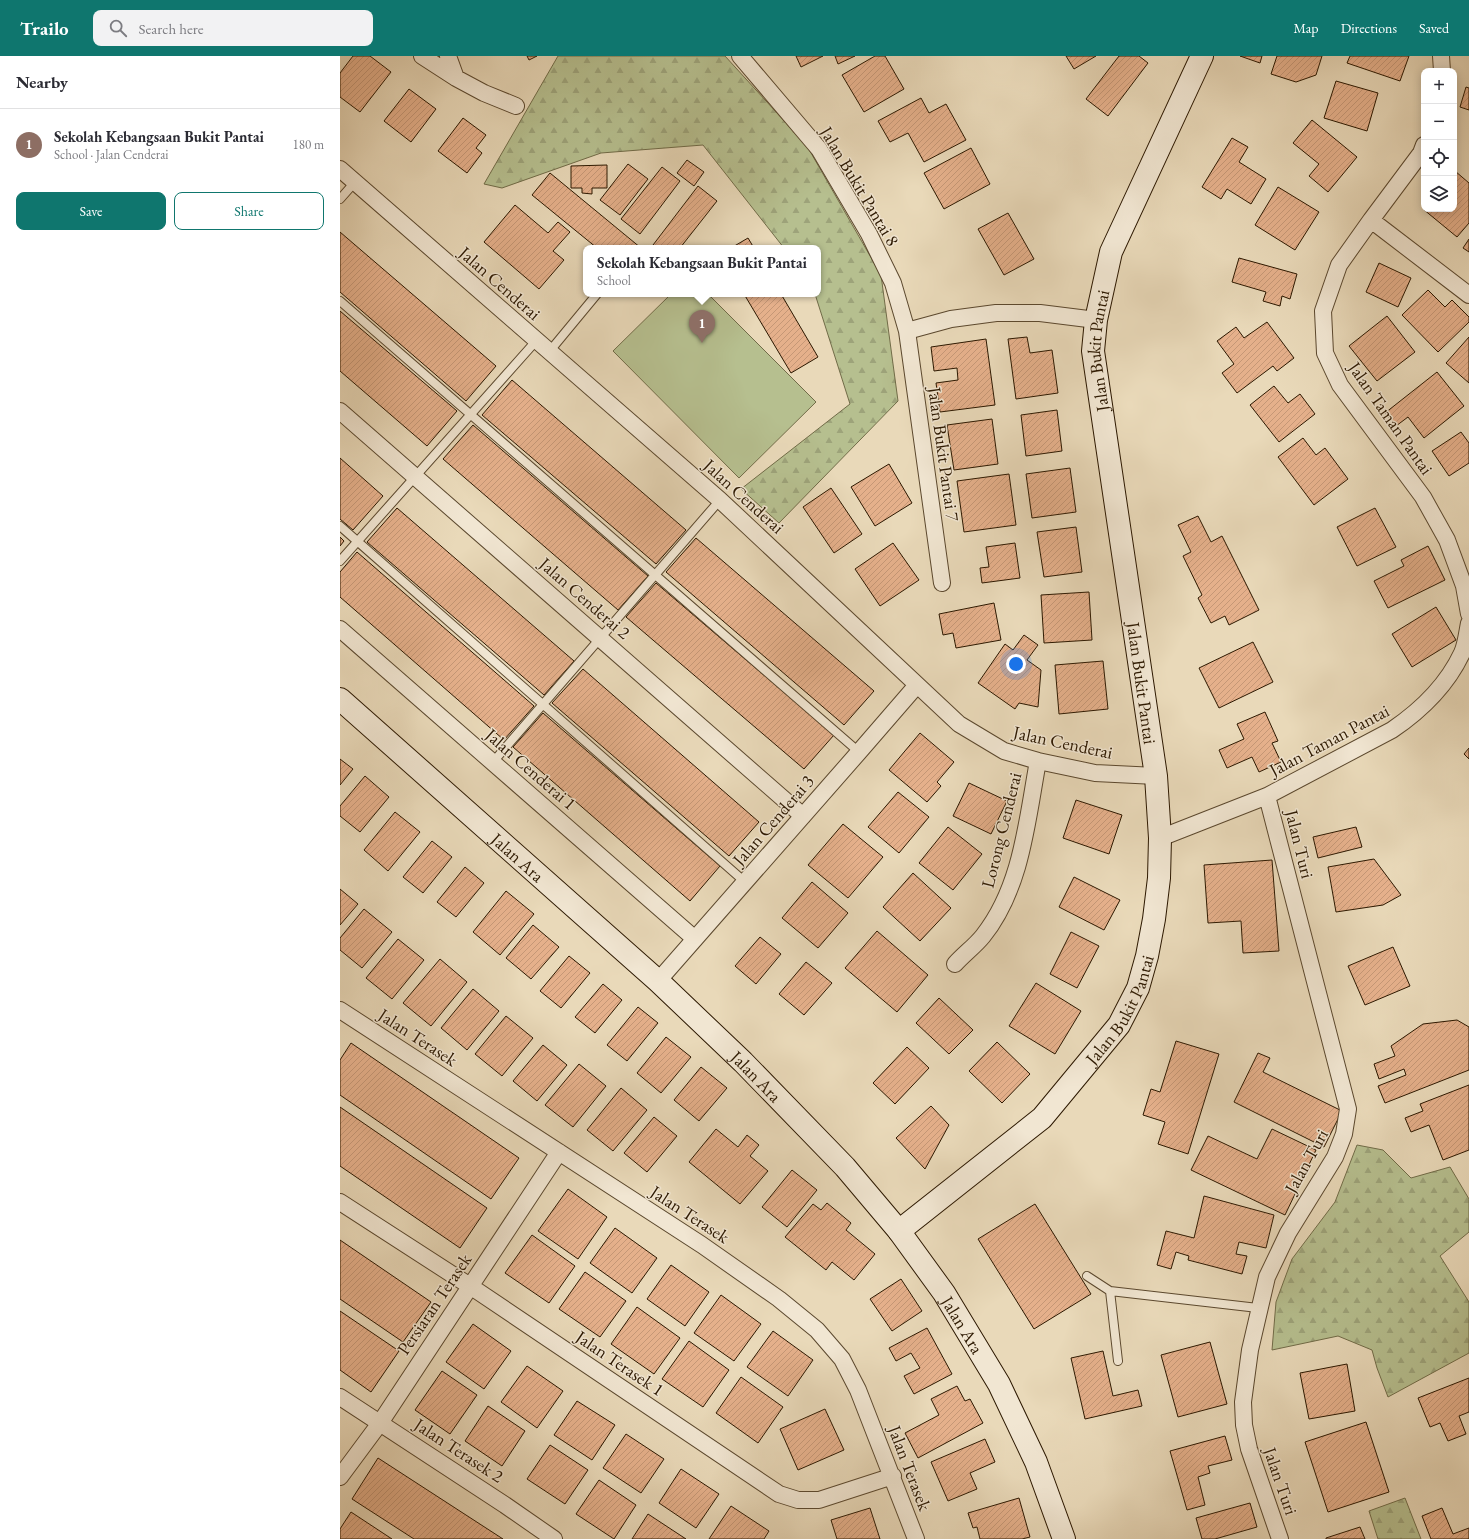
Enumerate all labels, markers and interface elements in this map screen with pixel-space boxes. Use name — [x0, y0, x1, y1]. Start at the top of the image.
search box — [93, 10, 373, 46]
text: Trailo — [20, 16, 69, 41]
icon: search — [107, 17, 129, 39]
text: Search here — [139, 19, 204, 38]
text: Map — [1293, 19, 1319, 37]
text: Directions — [1341, 19, 1397, 37]
text: Saved — [1419, 19, 1449, 37]
map controls — [1421, 68, 1457, 212]
button: + — [1421, 68, 1457, 104]
text: Nearby — [16, 71, 68, 93]
button: − — [1421, 104, 1457, 140]
street label: Jalan Bukit Pantai 8 — [814, 120, 905, 250]
text: Sekolah Kebangsaan Bukit Pantai — [54, 127, 264, 146]
text: 1 — [26, 136, 32, 153]
text: 180 m — [293, 136, 324, 153]
button: locate — [1421, 140, 1457, 176]
text: School · Jalan Cenderai — [54, 146, 169, 163]
button: layers — [1421, 176, 1457, 212]
button: Save — [16, 192, 166, 230]
button: Share — [174, 192, 324, 230]
street label: Jalan Cenderai — [453, 240, 546, 325]
popup — [583, 245, 821, 297]
text: Sekolah Kebangsaan Bukit Pantai — [597, 253, 807, 272]
text: School — [597, 272, 631, 289]
street label: Jalan Bukit Pantai — [1081, 287, 1114, 415]
pin: 1 — [689, 310, 715, 343]
street label: Jalan Taman Pantai — [1342, 355, 1439, 479]
street label: Jalan Bukit Pantai 7 — [923, 383, 965, 523]
street label: Jalan Cenderai — [697, 452, 790, 539]
street label: Jalan Cenderai 2 — [533, 551, 636, 644]
street label: Jalan Bukit Pantai — [1122, 619, 1162, 746]
your location — [1006, 654, 1026, 674]
street label: Jalan Taman Pantai — [1263, 698, 1393, 782]
street label: Jalan Cenderai — [1009, 720, 1115, 764]
street label: Jalan Cenderai 1 — [479, 722, 581, 815]
street label: Lorong Cenderai — [976, 769, 1027, 890]
street label: Jalan Cenderai 3 — [726, 770, 819, 872]
street label: Jalan Turi — [1280, 805, 1320, 881]
street label: Jalan Ara — [485, 826, 550, 887]
street label: Jalan Bukit Pantai — [1079, 952, 1158, 1071]
street label: Jalan Terasek — [372, 1002, 462, 1071]
street label: Jalan Ara — [725, 1044, 788, 1107]
street label: Jalan Turi — [1278, 1124, 1333, 1199]
street label: Jalan Terasek — [644, 1179, 734, 1248]
street label: Persiaran Terasek — [392, 1248, 477, 1359]
street label: Jalan Ara — [936, 1290, 990, 1358]
street label: Jalan Terasek 1 — [570, 1324, 669, 1401]
street label: Jalan Terasek 2 — [408, 1412, 508, 1488]
street label: Jalan Terasek — [882, 1420, 937, 1514]
street label: Jalan Turi — [1258, 1442, 1303, 1518]

